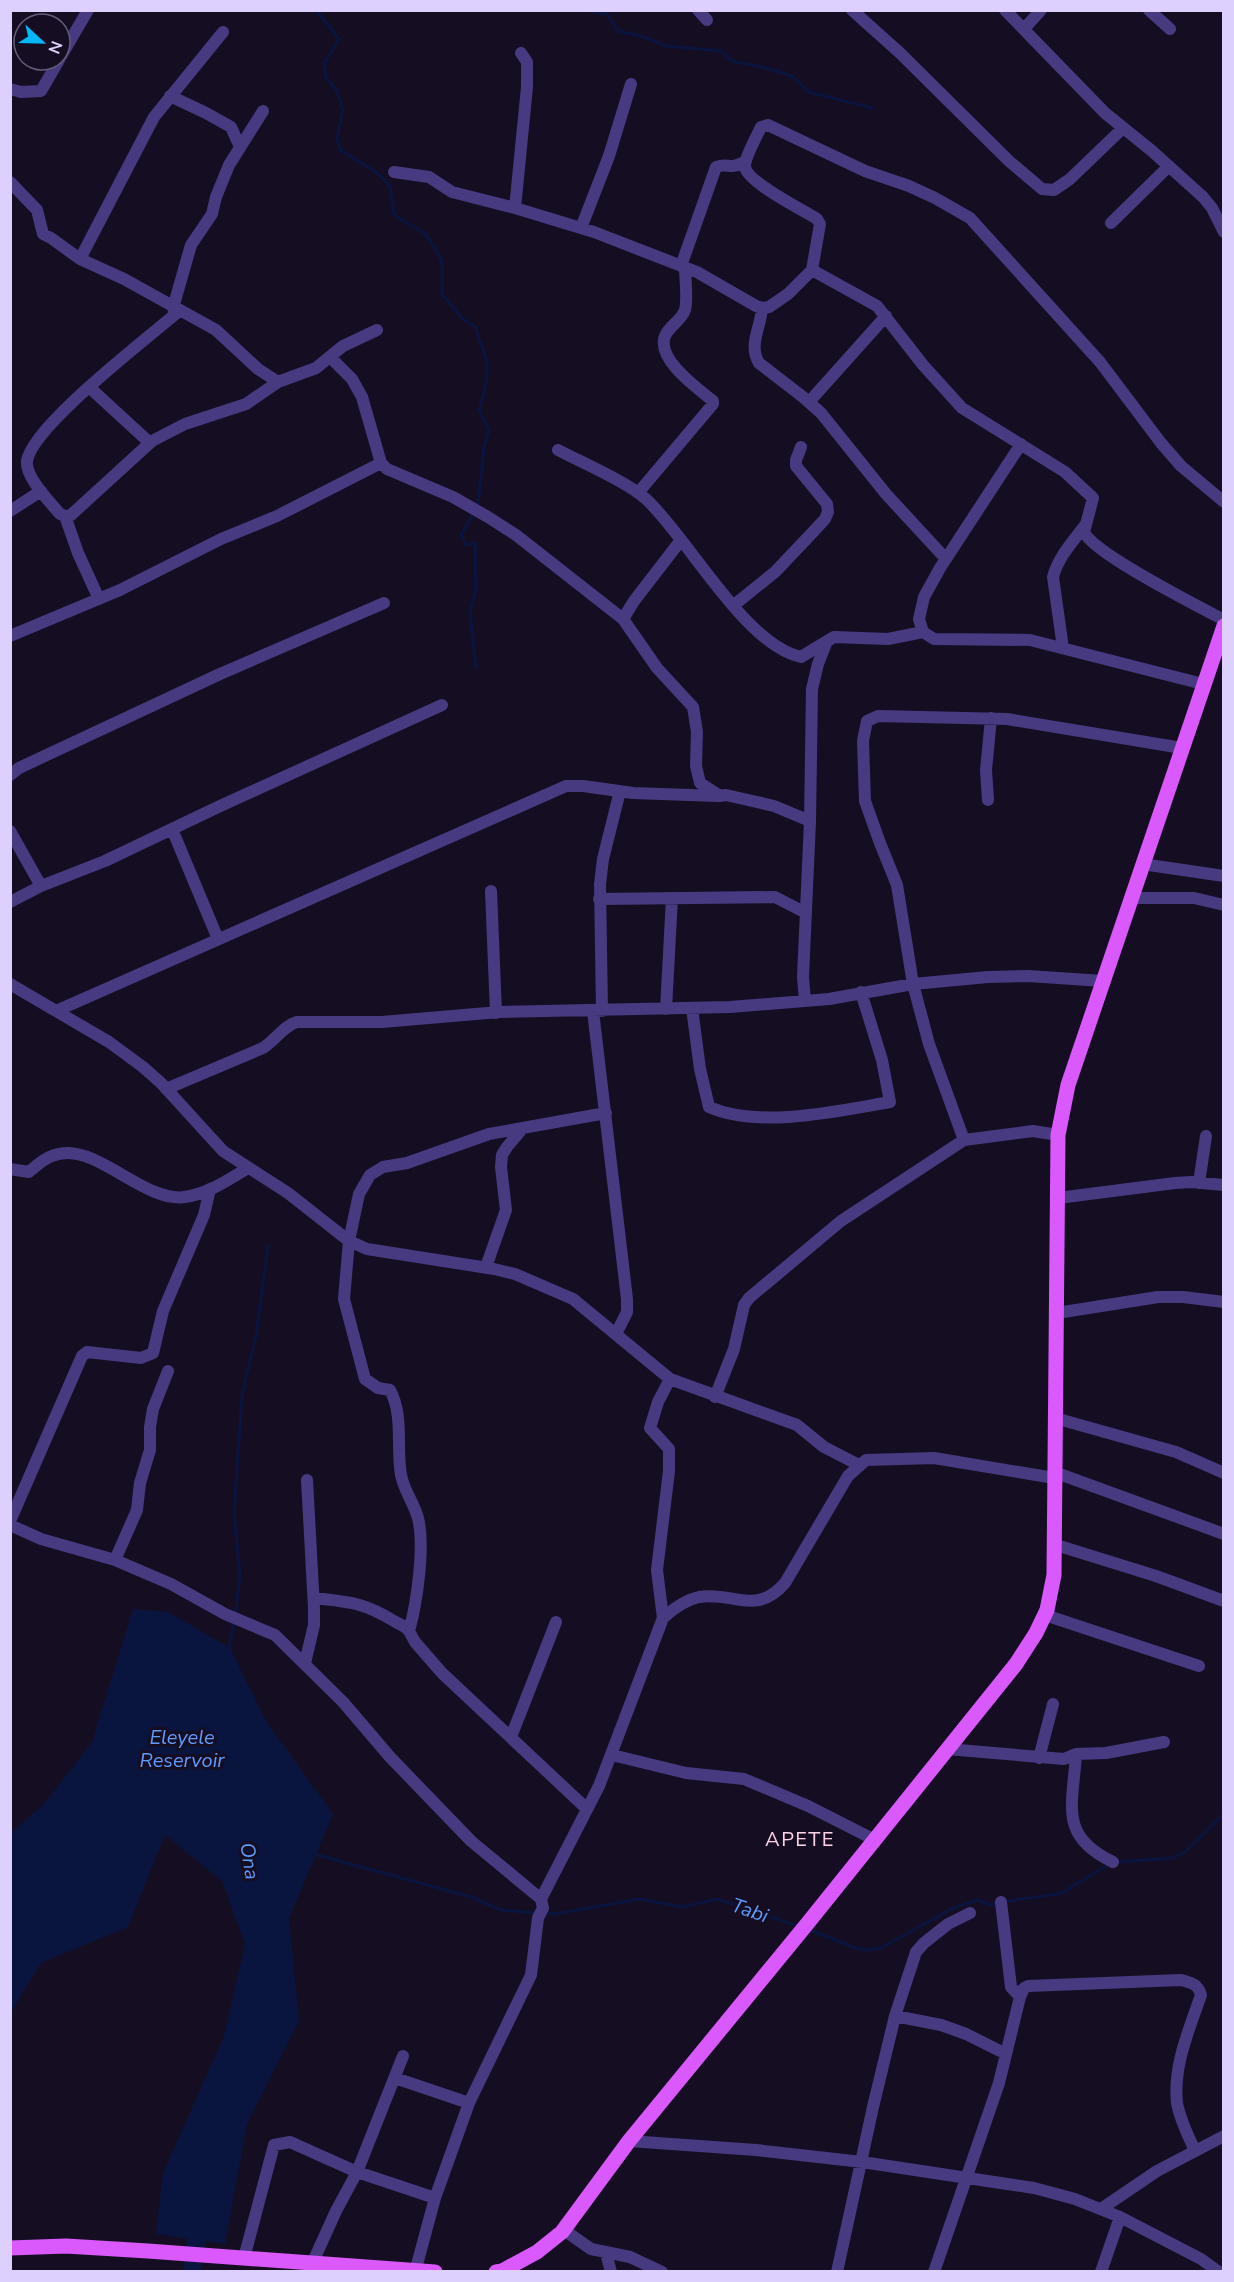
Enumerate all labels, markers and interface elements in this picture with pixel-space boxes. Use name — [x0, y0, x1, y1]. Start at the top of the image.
north arrow — [12, 12, 72, 72]
text: N — [43, 38, 67, 57]
water label: Eleyele Reservoir — [140, 1724, 225, 1774]
district label: APETE — [765, 1826, 835, 1853]
water label: Ona — [233, 1841, 266, 1882]
water label: Tabi — [728, 1892, 772, 1929]

